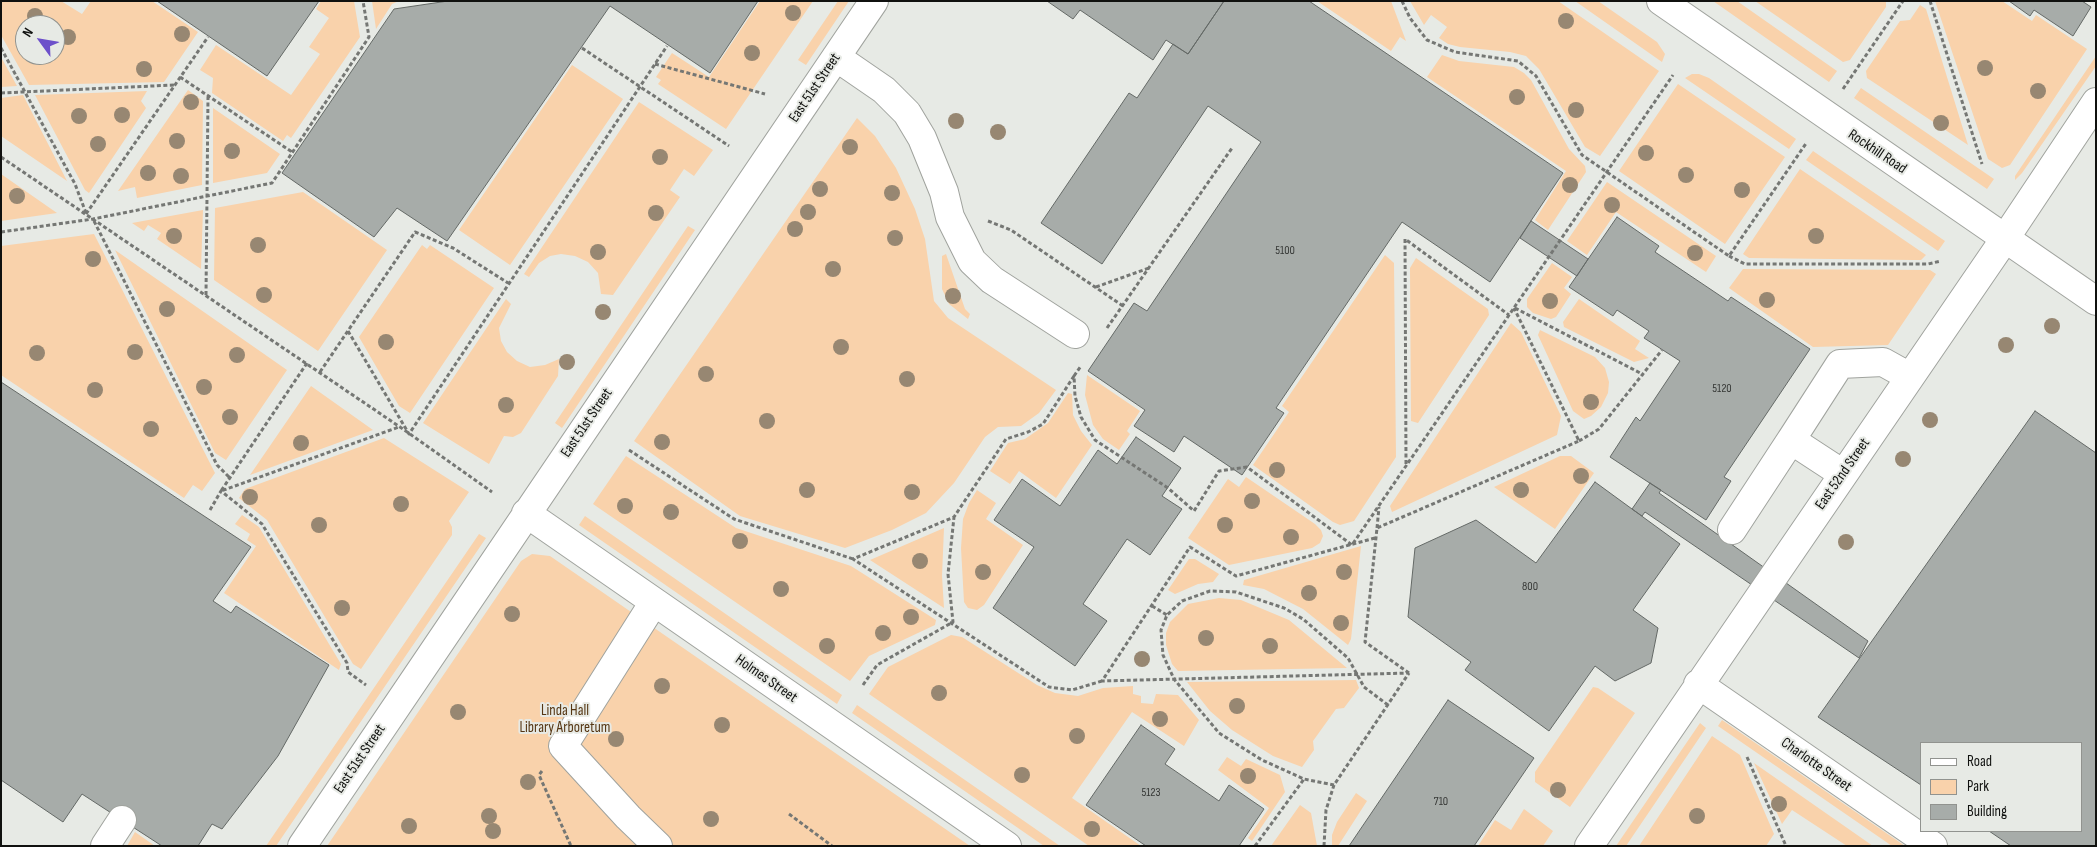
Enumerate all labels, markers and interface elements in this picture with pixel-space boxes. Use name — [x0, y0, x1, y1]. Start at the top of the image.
north arrow — [15, 15, 65, 65]
text: N — [19, 25, 37, 40]
street label: East 51st Street — [785, 50, 845, 126]
street label: Rockhill Road — [1844, 126, 1910, 178]
house number: 5100 — [1275, 244, 1295, 258]
house number: 5120 — [1712, 382, 1732, 396]
street label: East 51st Street — [557, 385, 617, 461]
street label: East 52nd Street — [1812, 435, 1874, 513]
house number: 800 — [1522, 580, 1538, 594]
street label: Holmes Street — [731, 651, 801, 707]
park label: Linda Hall Library Arboretum — [520, 702, 610, 737]
street label: East 51st Street — [330, 721, 390, 797]
street label: Charlotte Street — [1777, 734, 1855, 796]
legend — [1920, 742, 2082, 832]
text: Road — [1967, 752, 1992, 771]
text: Park — [1967, 777, 1989, 796]
house number: 5123 — [1141, 786, 1161, 800]
house number: 710 — [1434, 795, 1448, 809]
text: Building — [1967, 802, 2007, 821]

